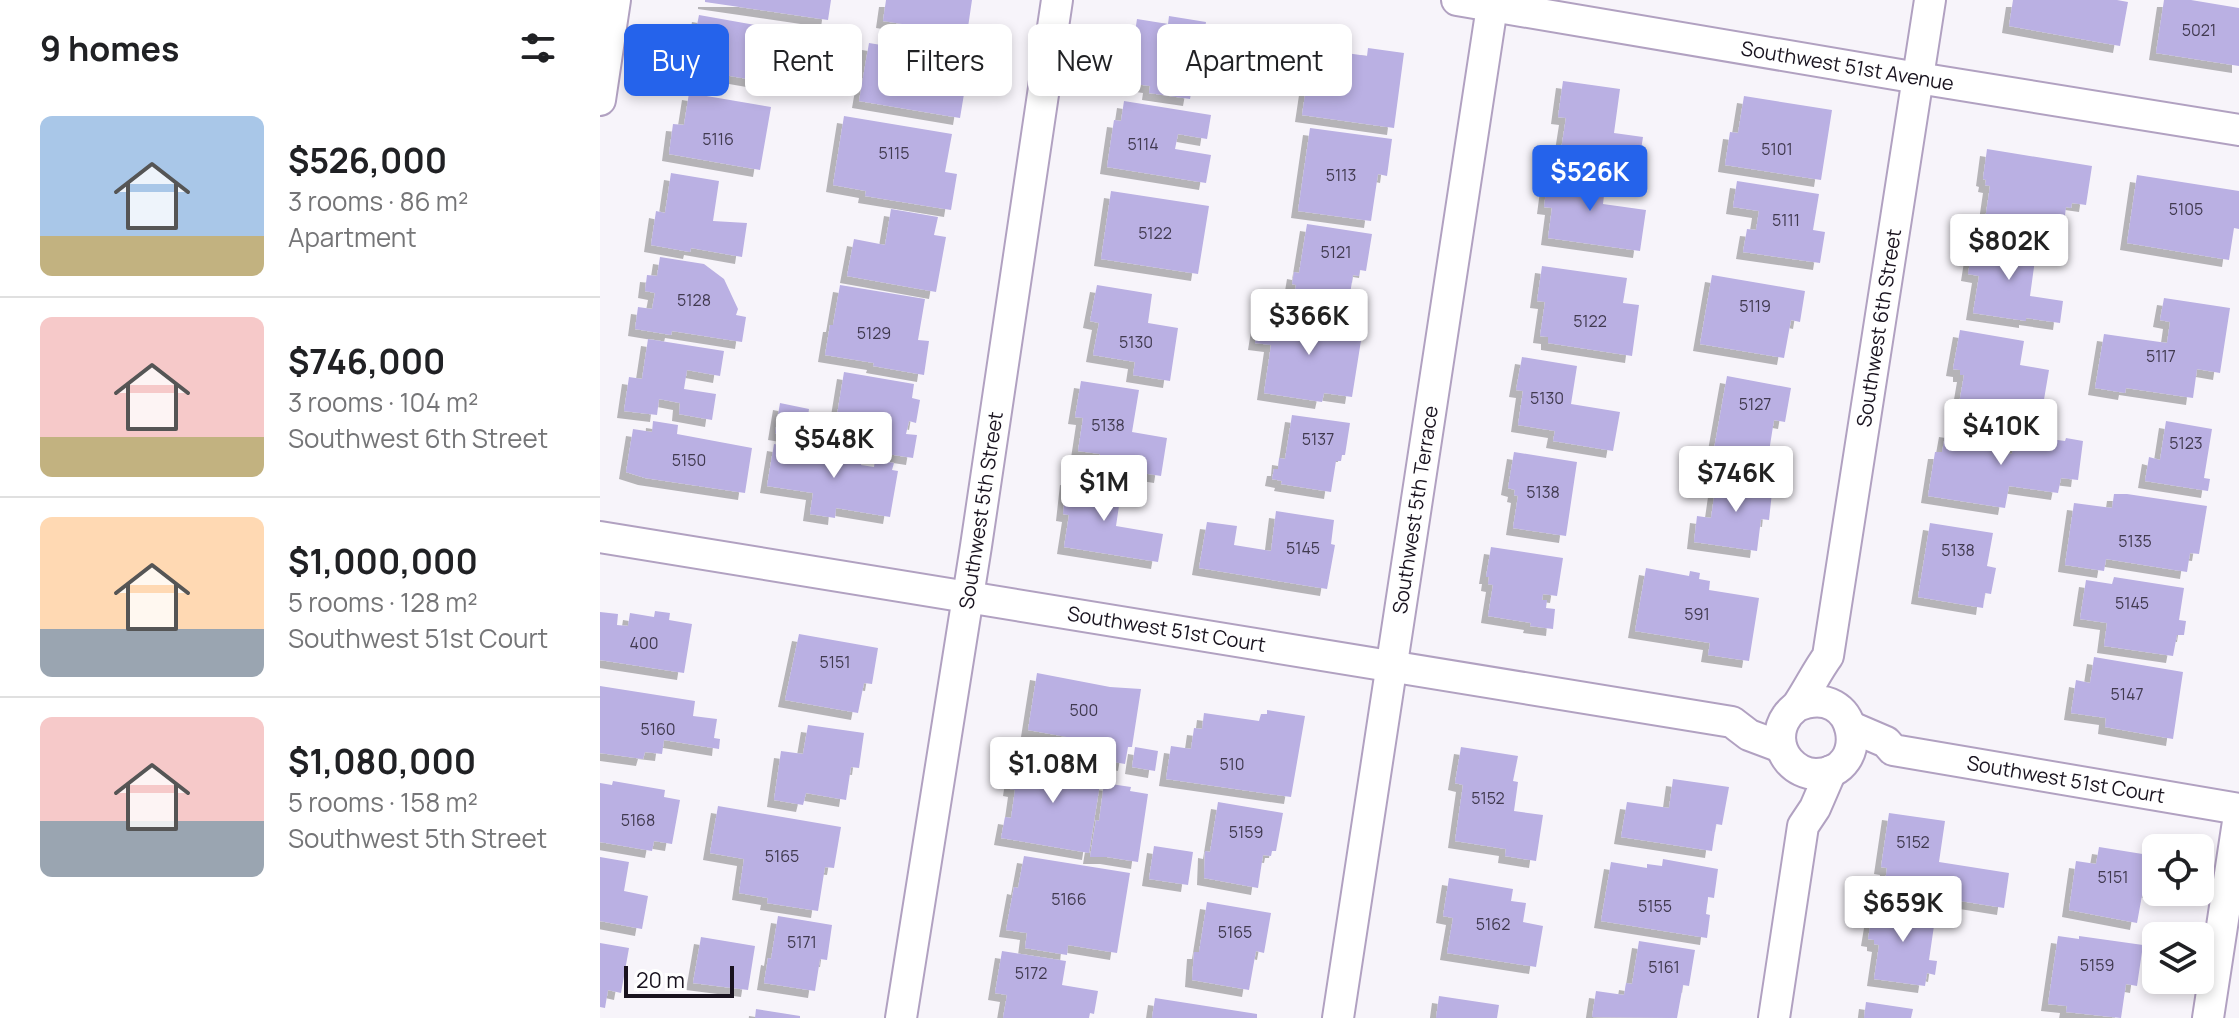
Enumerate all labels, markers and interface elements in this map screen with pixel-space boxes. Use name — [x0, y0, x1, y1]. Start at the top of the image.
house number: 5021 — [2182, 19, 2216, 41]
chip: Buy — [624, 24, 729, 96]
chip: Rent — [745, 24, 862, 96]
chip: Filters — [878, 24, 1012, 96]
chip: New — [1028, 24, 1141, 96]
chip: Apartment — [1157, 24, 1352, 96]
text: 9 homes — [40, 25, 179, 71]
icon: filters — [516, 26, 560, 70]
street label: Southwest 51st Avenue — [1739, 34, 1956, 97]
house number: 5116 — [702, 128, 734, 150]
house number: 5114 — [1127, 133, 1159, 155]
text: $526,000 — [288, 137, 447, 183]
house number: 5101 — [1761, 138, 1793, 160]
house number: 5115 — [879, 142, 909, 164]
pin: $526K — [1534, 145, 1646, 213]
icon: home — [104, 148, 200, 244]
text: $526K — [1550, 153, 1630, 189]
house number: 5113 — [1326, 164, 1356, 186]
text: 3 rooms · 86 m² — [288, 183, 468, 219]
house number: 5105 — [2169, 198, 2203, 220]
house number: 5111 — [1772, 209, 1800, 231]
pin: $802K — [1953, 214, 2065, 282]
text: Apartment — [288, 219, 417, 255]
house number: 5122 — [1138, 222, 1172, 244]
text: $802K — [1968, 222, 2050, 258]
street label: Southwest 6th Street — [1850, 227, 1907, 429]
house number: 5121 — [1321, 241, 1351, 263]
house number: 5128 — [677, 289, 711, 311]
pin: $366K — [1253, 289, 1365, 357]
house number: 5119 — [1739, 295, 1771, 317]
text: $366K — [1269, 297, 1349, 333]
house number: 5122 — [1573, 310, 1607, 332]
house number: 5129 — [857, 322, 891, 344]
house number: 5130 — [1119, 331, 1153, 353]
text: $746,000 — [288, 338, 445, 384]
house number: 5117 — [2146, 345, 2176, 367]
icon: home — [104, 349, 200, 445]
text: 3 rooms · 104 m² — [288, 384, 478, 420]
house number: 5130 — [1530, 387, 1564, 409]
house number: 5127 — [1739, 393, 1771, 415]
pin: $410K — [1945, 399, 2057, 467]
street label: Southwest 5th Terrace — [1386, 404, 1444, 616]
text: $410K — [1962, 407, 2040, 443]
street label: Southwest 5th Street — [952, 410, 1009, 611]
pin: $548K — [778, 412, 890, 480]
house number: 5138 — [1091, 414, 1125, 436]
text: Southwest 6th Street — [288, 420, 548, 456]
text: $548K — [794, 420, 874, 456]
house number: 5137 — [1302, 428, 1334, 450]
house number: 5123 — [2169, 432, 2203, 454]
pin: $746K — [1680, 446, 1792, 514]
house number: 5150 — [672, 449, 706, 471]
text: $746K — [1697, 454, 1775, 490]
pin: $1M — [1065, 455, 1143, 523]
text: $1M — [1079, 463, 1129, 499]
house number: 5138 — [1526, 481, 1560, 503]
house number: 5135 — [2118, 530, 2152, 552]
house number: 5145 — [1286, 537, 1320, 559]
text: $1,000,000 — [288, 538, 478, 584]
house number: 5138 — [1941, 539, 1975, 561]
icon: home — [104, 549, 200, 645]
text: 5 rooms · 128 m² — [288, 584, 478, 620]
house number: 5145 — [2115, 592, 2149, 614]
street label: Southwest 51st Court — [1066, 599, 1268, 658]
house number: 591 — [1684, 603, 1710, 625]
text: Southwest 51st Court — [288, 620, 548, 656]
house number: 400 — [630, 632, 658, 654]
house number: 5151 — [820, 651, 850, 673]
house number: 5147 — [2111, 683, 2143, 705]
house number: 500 — [1070, 699, 1098, 721]
house number: 5160 — [640, 718, 676, 740]
pin: $1.08M — [988, 737, 1118, 805]
text: $1,080,000 — [288, 738, 476, 784]
text: $1.08M — [1008, 745, 1098, 781]
icon: home — [104, 749, 200, 845]
street label: Southwest 51st Court — [1965, 749, 2167, 809]
house number: 510 — [1219, 753, 1245, 775]
text: 5 rooms · 158 m² — [288, 784, 478, 820]
house number: 5152 — [1471, 787, 1505, 809]
house number: 5168 — [621, 809, 655, 831]
text: Southwest 5th Street — [288, 820, 547, 856]
house number: 5159 — [1229, 821, 1263, 843]
house number: 5152 — [1896, 831, 1930, 853]
map controls — [2142, 834, 2214, 994]
button: locate — [2142, 834, 2214, 906]
house number: 5165 — [765, 845, 799, 867]
house number: 5151 — [2098, 866, 2128, 888]
pin: $659K — [1847, 876, 1959, 944]
text: $659K — [1863, 884, 1943, 920]
house number: 5166 — [1051, 888, 1087, 910]
house number: 5155 — [1638, 895, 1672, 917]
house number: 5162 — [1476, 913, 1510, 935]
house number: 5165 — [1218, 921, 1252, 943]
button: layers — [2142, 922, 2214, 994]
house number: 5171 — [787, 931, 817, 953]
house number: 5159 — [2080, 954, 2114, 976]
house number: 5161 — [1648, 956, 1680, 978]
scale bar — [624, 962, 734, 998]
house number: 5172 — [1015, 962, 1047, 984]
text: 20 m — [636, 965, 685, 995]

